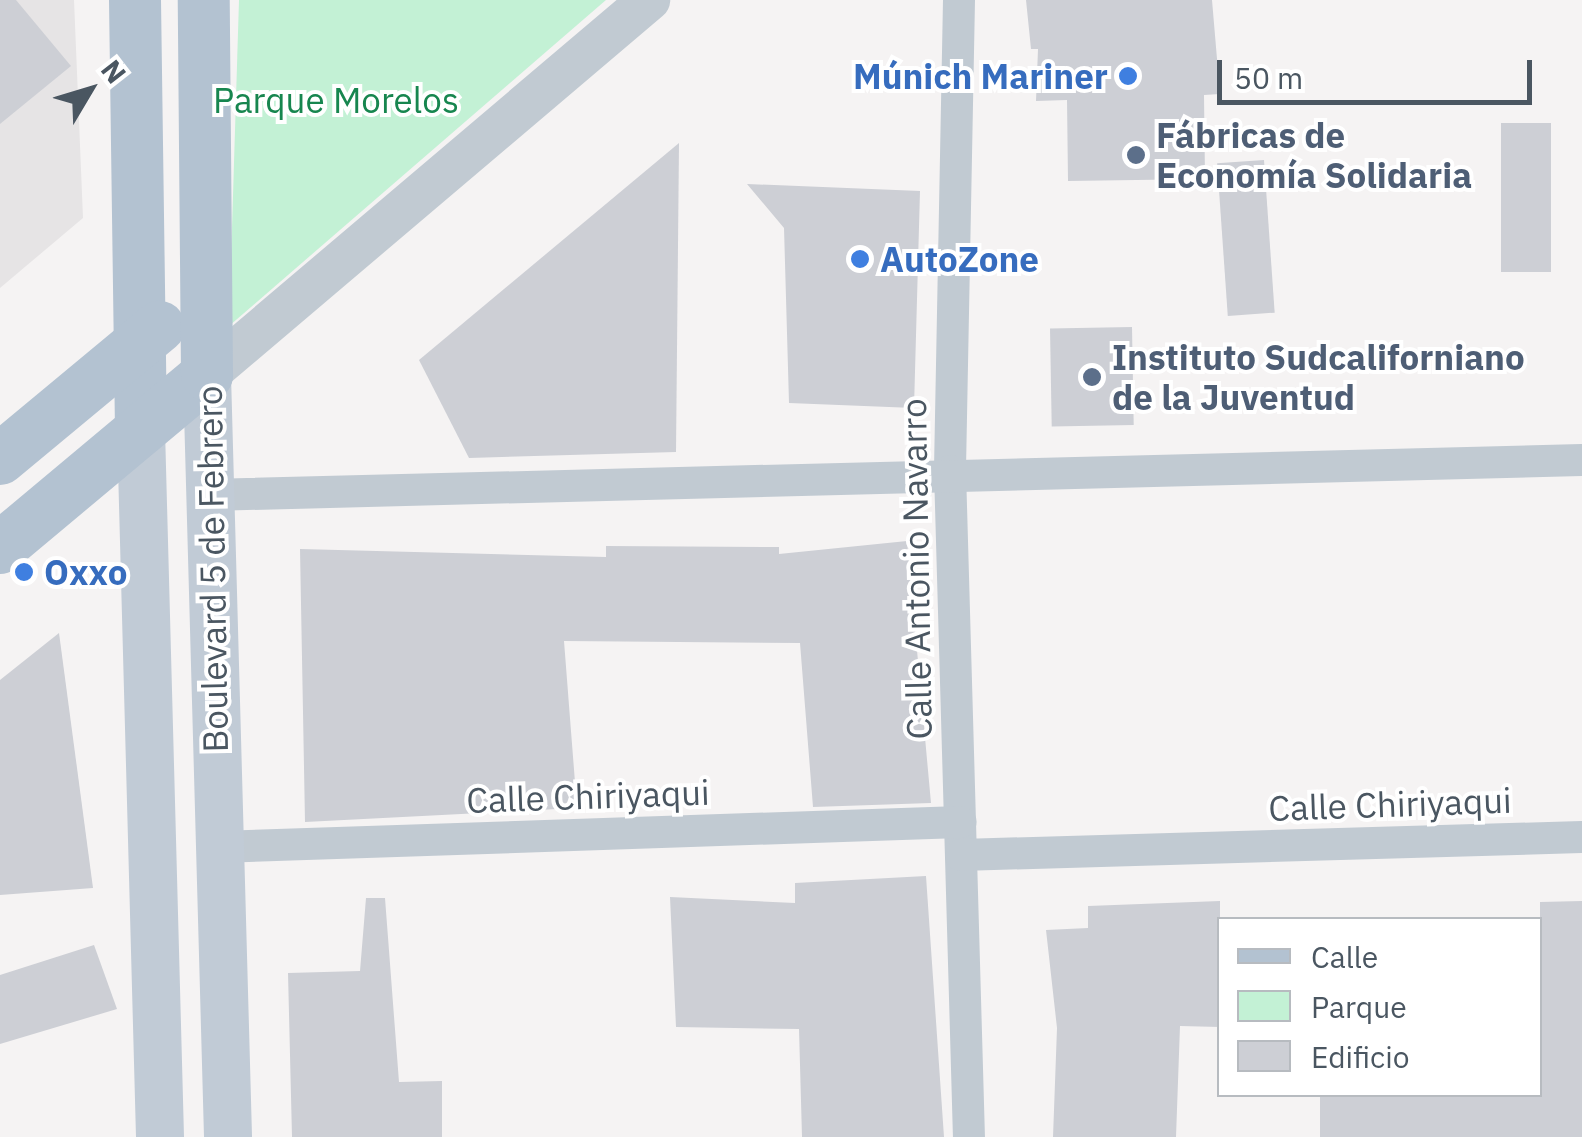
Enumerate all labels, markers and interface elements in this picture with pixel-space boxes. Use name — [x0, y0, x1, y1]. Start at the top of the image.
north arrow — [40, 40, 140, 140]
scale bar — [1222, 40, 1537, 102]
text: N — [93, 52, 135, 91]
place label: Múnich Mariner — [853, 55, 1108, 97]
text: 50 m — [1234, 58, 1303, 97]
marker: Múnich Mariner — [1117, 65, 1139, 87]
park label: Parque Morelos — [213, 79, 459, 121]
place label: Fábricas de Economía Solidaria — [1156, 114, 1472, 196]
marker: Fábricas de Economía Solidaria — [1125, 144, 1147, 166]
place label: AutoZone — [880, 238, 1039, 280]
marker: AutoZone — [849, 248, 871, 270]
place label: Instituto Sudcaliforniano de la Juventud — [1112, 336, 1525, 418]
marker: Instituto Sudcaliforniano de la Juventud — [1081, 366, 1103, 388]
street label: Boulevard 5 de Febrero — [188, 385, 236, 753]
street label: Calle Antonio Navarro — [892, 398, 940, 740]
place label: Oxxo — [44, 551, 127, 593]
marker: Oxxo — [13, 561, 35, 583]
street label: Calle Chiriyaqui — [466, 771, 710, 821]
street label: Calle Chiriyaqui — [1268, 779, 1512, 829]
legend — [1217, 917, 1542, 1097]
text: Calle — [1311, 937, 1378, 976]
text: Parque — [1311, 987, 1407, 1026]
text: Edificio — [1311, 1037, 1410, 1076]

